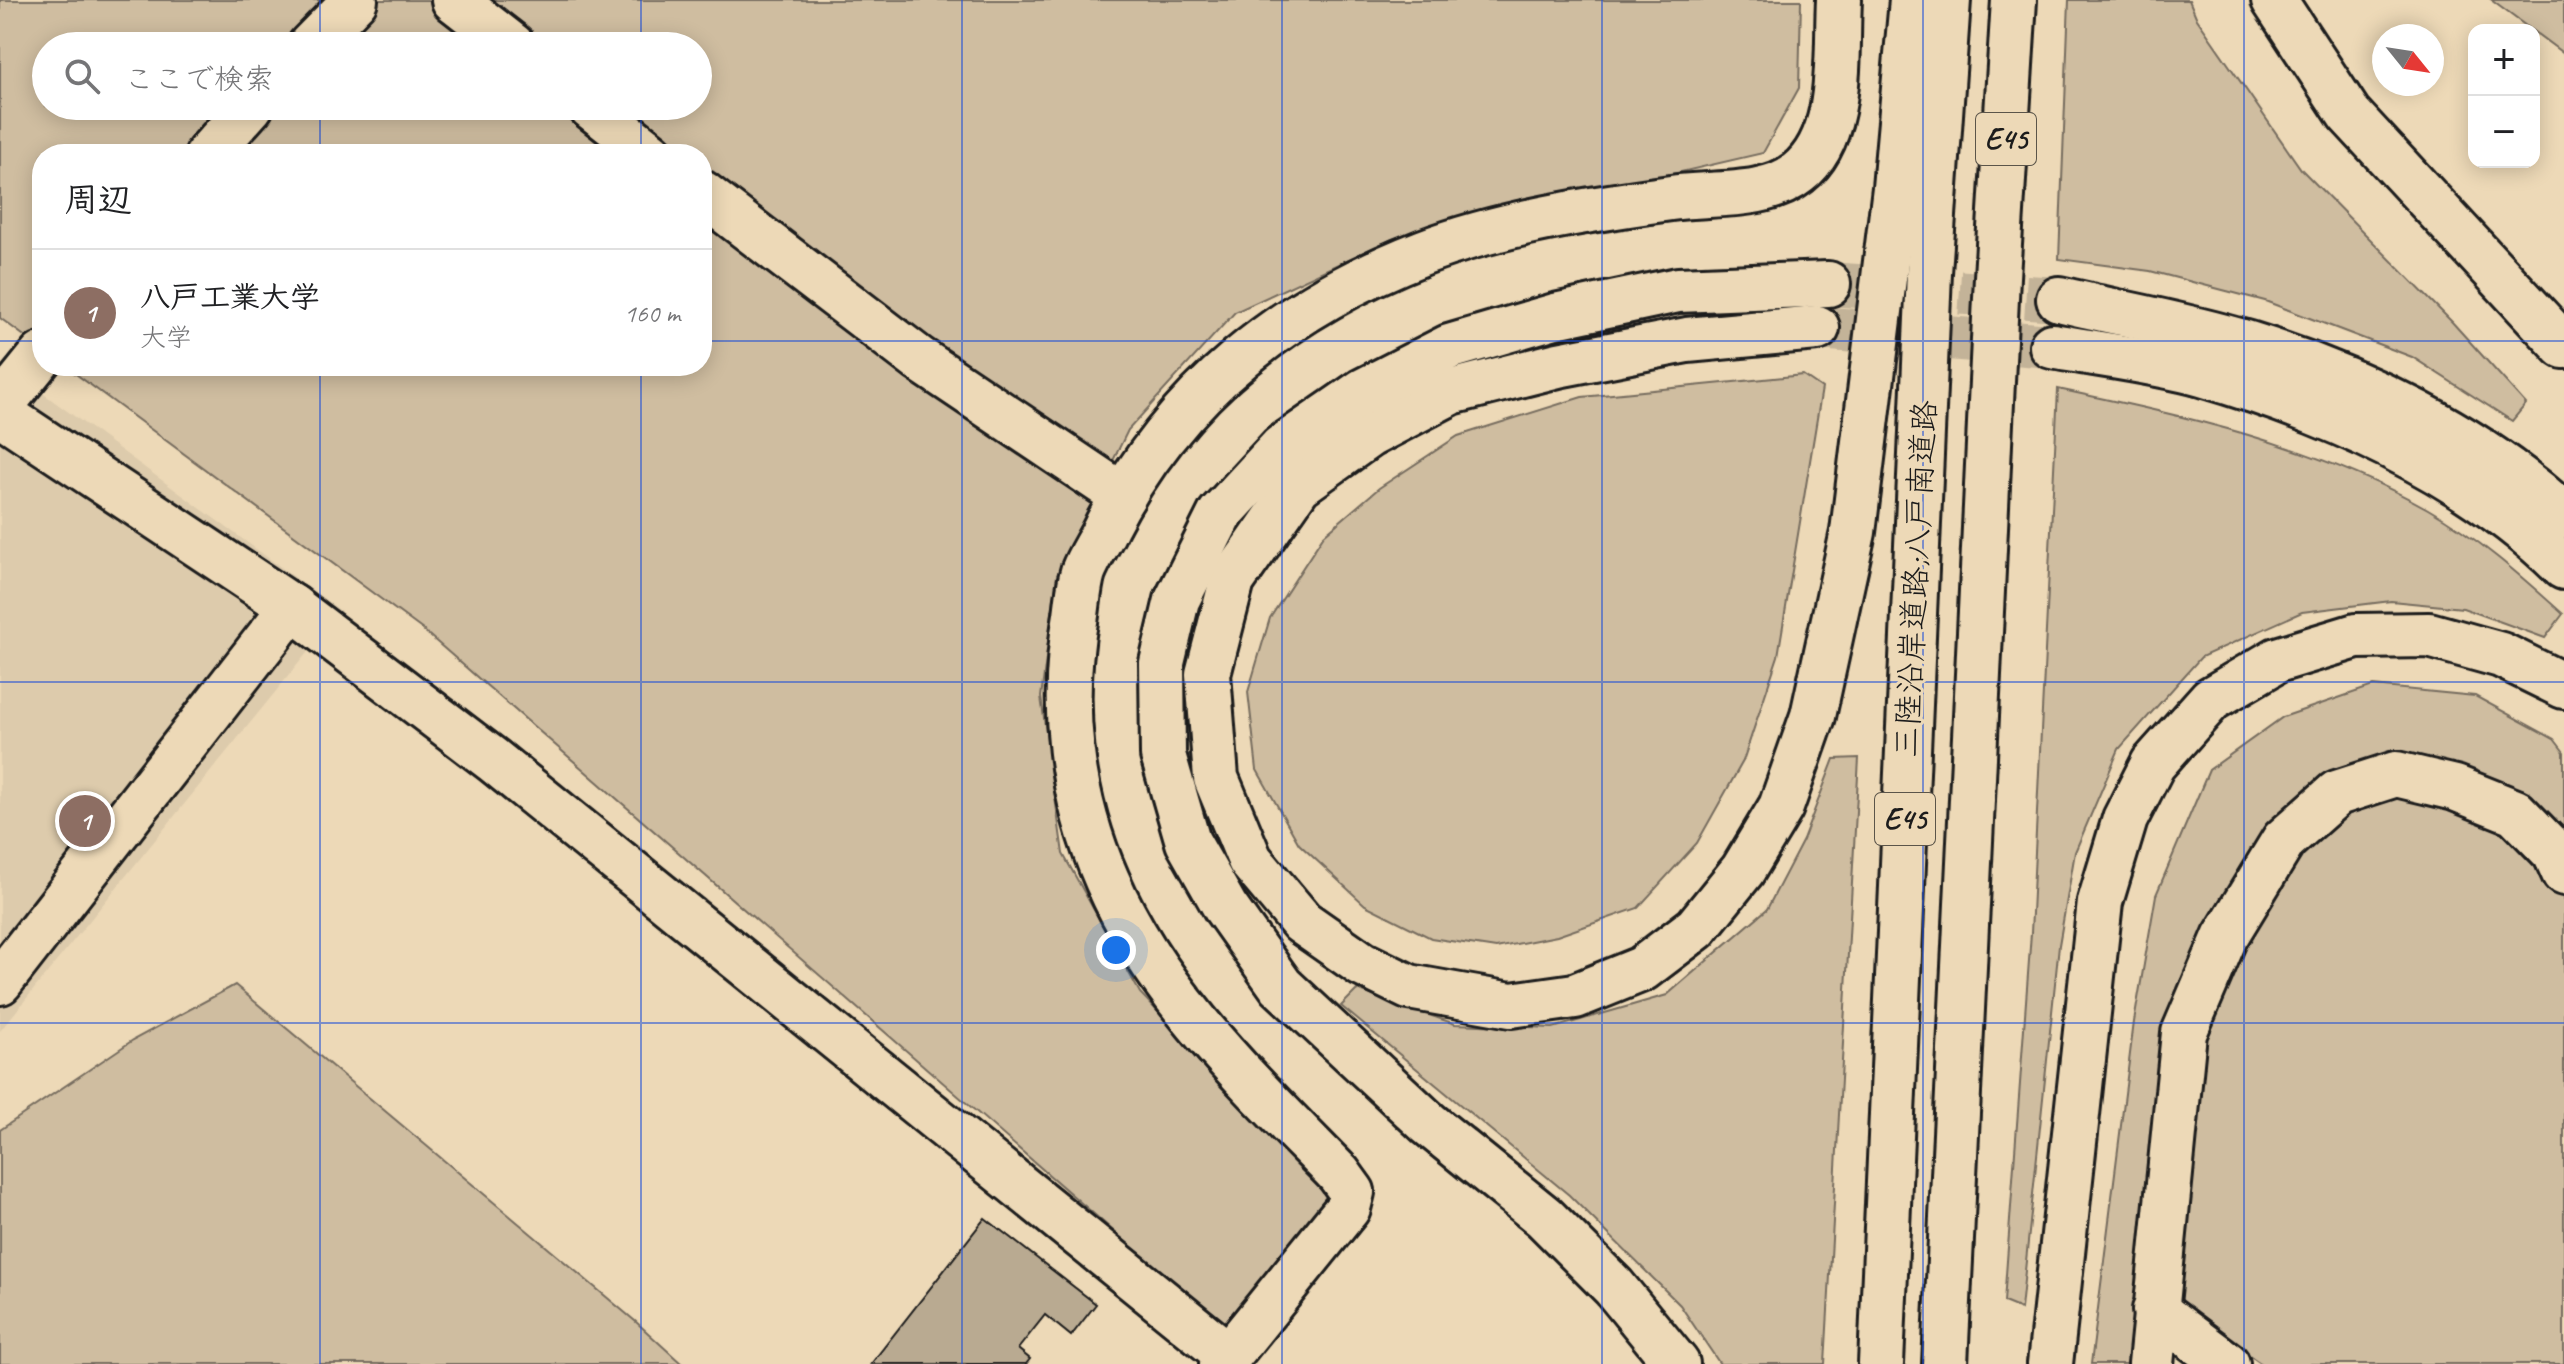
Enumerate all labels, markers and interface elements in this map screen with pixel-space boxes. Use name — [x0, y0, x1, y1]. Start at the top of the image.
north arrow — [2372, 24, 2444, 96]
map controls — [2468, 24, 2540, 168]
button: + — [2468, 24, 2540, 96]
search box — [32, 32, 712, 120]
icon: search — [60, 54, 104, 98]
text: ここで検索 — [124, 60, 274, 98]
button: − — [2468, 96, 2540, 168]
road number: E45 — [1976, 113, 2036, 165]
text: 周辺 — [64, 178, 132, 221]
text: 八戸工業大学 — [140, 278, 320, 316]
text: 1 — [84, 297, 96, 330]
text: 160 m — [624, 297, 680, 330]
text: 大学 — [140, 321, 192, 354]
street label: 三陸沿岸道路;八戸南道路 — [1886, 399, 1945, 759]
pin: 1 — [59, 791, 111, 851]
road number: E45 — [1875, 793, 1935, 845]
your location — [1096, 930, 1136, 970]

